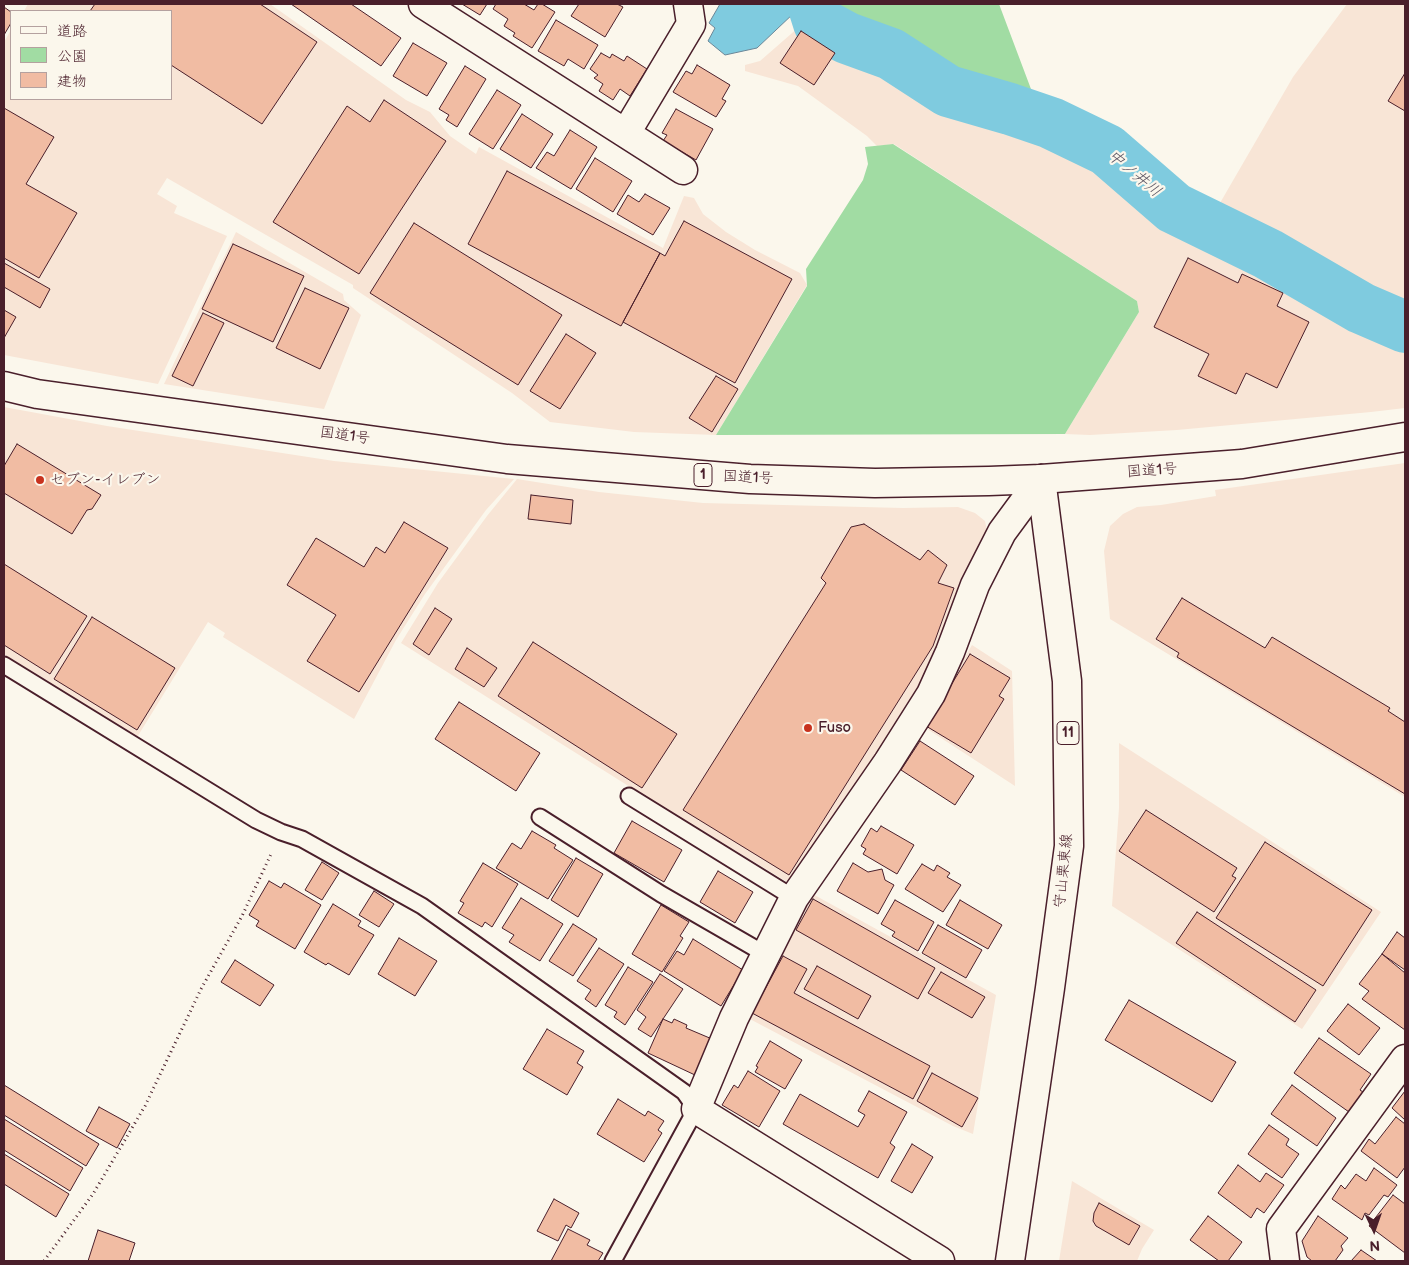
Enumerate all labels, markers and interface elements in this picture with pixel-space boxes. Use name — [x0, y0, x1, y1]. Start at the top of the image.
legend — [10, 10, 172, 100]
text: 道路 — [57, 22, 87, 41]
text: 公園 — [57, 47, 87, 66]
text: 建物 — [57, 72, 87, 91]
water label: 中ノ井川 — [1103, 146, 1165, 202]
street label: 国道1号 — [319, 424, 371, 448]
street label: 国道1号 — [1126, 460, 1178, 482]
road number: 1 — [694, 464, 712, 486]
street label: 国道1号 — [722, 468, 774, 488]
place label: セブン-イレブン — [50, 471, 160, 489]
marker: セブン-イレブン — [34, 474, 46, 486]
place label: Fuso — [818, 719, 851, 737]
road number: 11 — [1057, 721, 1079, 744]
marker: Fuso — [802, 722, 814, 734]
street label: 守山栗東線 — [1051, 833, 1077, 909]
north arrow — [1349, 1205, 1399, 1255]
text: N — [1369, 1237, 1381, 1254]

